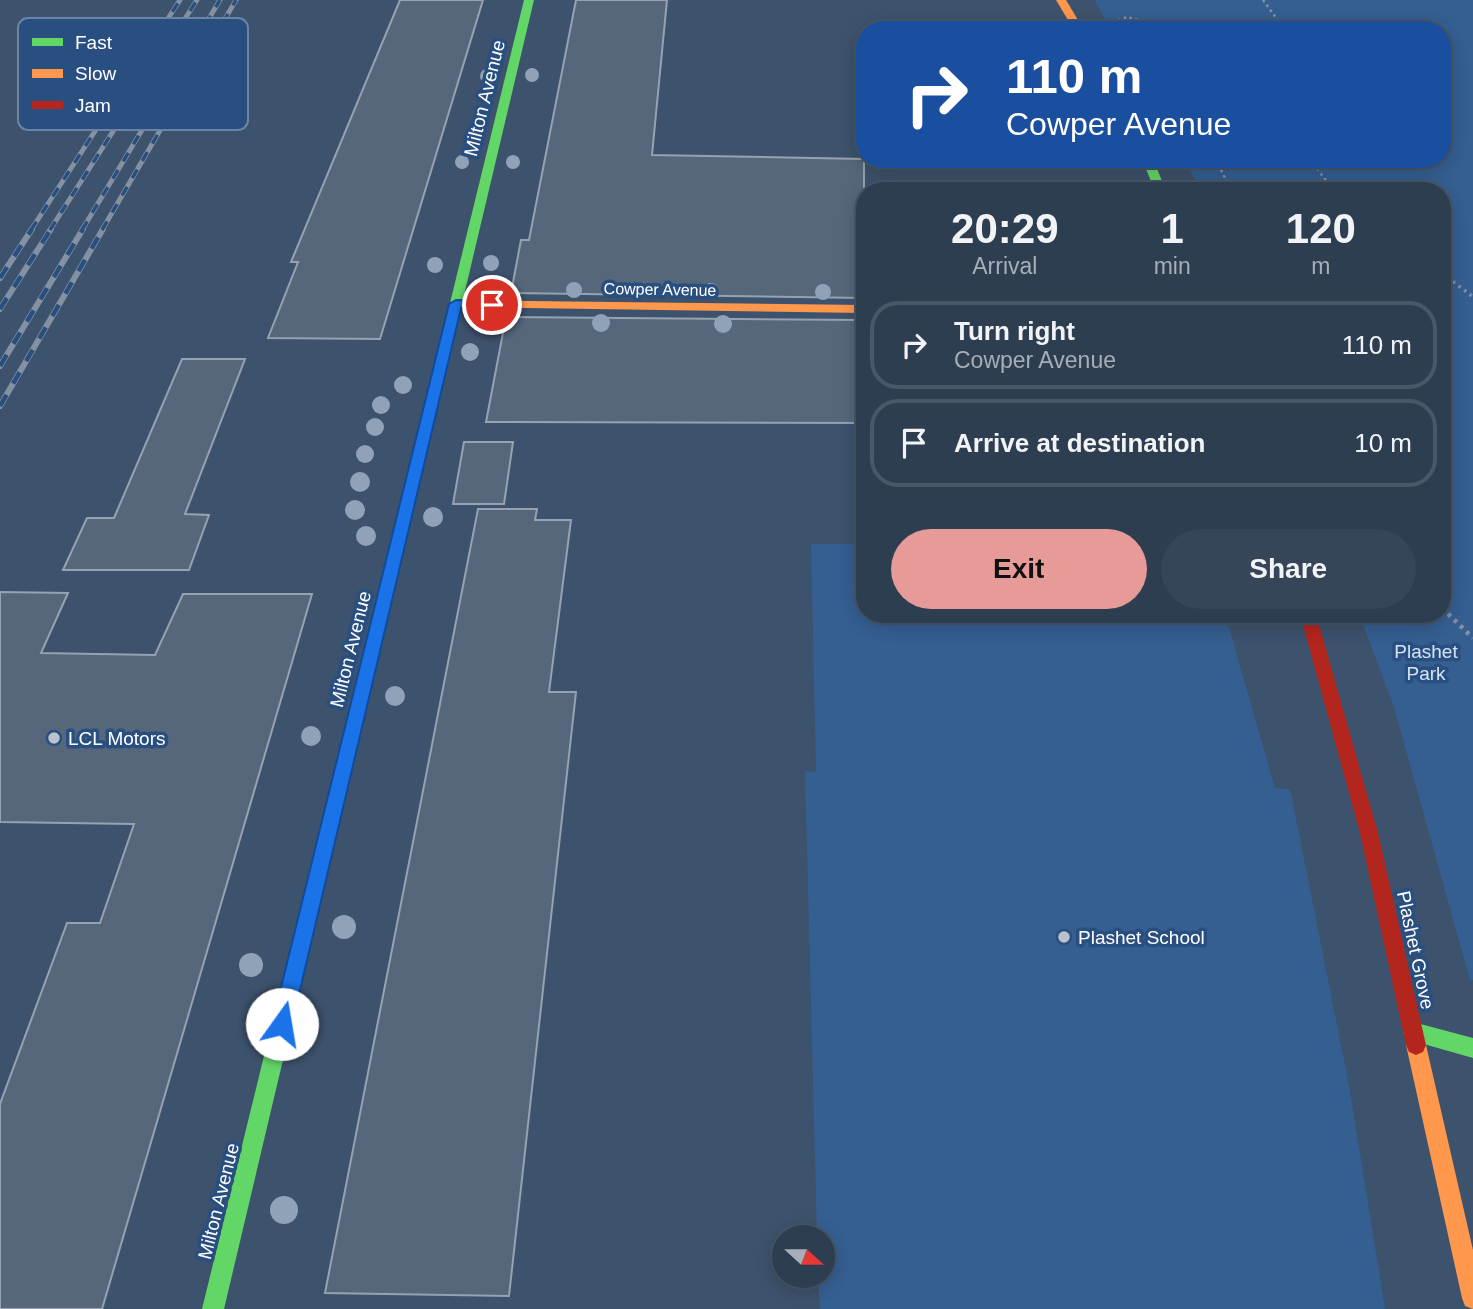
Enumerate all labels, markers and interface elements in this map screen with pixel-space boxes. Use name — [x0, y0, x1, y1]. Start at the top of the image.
legend — [18, 18, 248, 130]
text: Fast — [75, 32, 113, 53]
street label: Milton Avenue — [460, 38, 509, 158]
icon: right — [891, 49, 982, 140]
text: 110 m — [1006, 49, 1142, 103]
text: Slow — [75, 63, 116, 84]
text: Jam — [75, 95, 111, 116]
text: Cowper Avenue — [1006, 106, 1231, 142]
text: 20:29 — [951, 205, 1059, 252]
text: 1 — [1160, 205, 1184, 252]
text: 120 — [1286, 205, 1356, 252]
text: Arrival — [972, 253, 1037, 279]
text: min — [1154, 253, 1191, 279]
text: m — [1311, 253, 1330, 279]
pin — [462, 275, 522, 335]
street label: Cowper Avenue — [604, 280, 717, 299]
icon: arrive — [473, 286, 511, 324]
text: Turn right — [954, 316, 1075, 346]
icon: right — [895, 326, 933, 364]
text: 110 m — [1342, 330, 1412, 360]
text: Cowper Avenue — [954, 347, 1116, 373]
icon: arrive — [895, 424, 933, 462]
text: Arrive at destination — [954, 428, 1205, 458]
text: 10 m — [1354, 428, 1412, 458]
button: Exit — [891, 529, 1147, 609]
button: Share — [1161, 529, 1416, 609]
street label: Milton Avenue — [326, 589, 375, 709]
park label: Plashet Park — [1394, 641, 1458, 684]
place label: LCL Motors — [68, 728, 166, 749]
marker: LCL Motors — [46, 730, 62, 746]
street label: Plashet Grove — [1393, 889, 1438, 1011]
place label: Plashet School — [1078, 927, 1205, 948]
marker: Plashet School — [1056, 929, 1072, 945]
position arrow — [245, 987, 319, 1061]
street label: Milton Avenue — [194, 1141, 243, 1261]
north arrow — [772, 1225, 835, 1288]
map controls — [772, 1225, 835, 1288]

